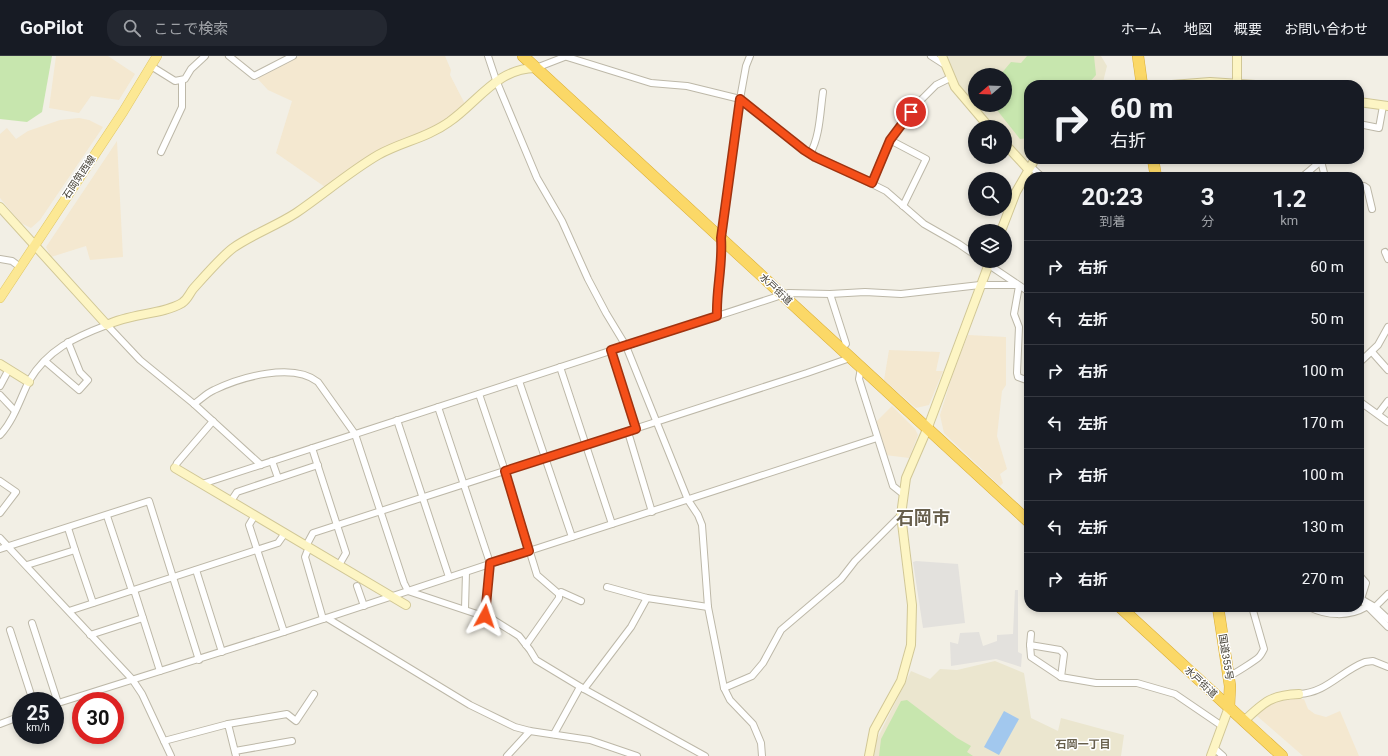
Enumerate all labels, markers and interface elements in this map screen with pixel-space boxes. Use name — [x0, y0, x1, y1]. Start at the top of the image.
search box — [107, 10, 387, 46]
text: GoPilot — [20, 16, 83, 39]
icon: search — [121, 17, 143, 39]
text: ここで検索 — [153, 20, 228, 38]
text: ホーム — [1120, 21, 1162, 37]
text: 地図 — [1184, 21, 1212, 37]
text: 概要 — [1234, 21, 1262, 37]
text: お問い合わせ — [1284, 21, 1368, 37]
north arrow — [968, 68, 1012, 112]
map controls — [968, 68, 1012, 268]
text: 60 m — [1110, 92, 1173, 125]
pin — [894, 95, 928, 129]
icon: right — [1044, 96, 1096, 148]
icon: arrive — [900, 101, 922, 123]
button: sound — [968, 120, 1012, 164]
text: 右折 — [1110, 130, 1146, 151]
street label: 石岡筑西線 — [60, 153, 98, 201]
button: search — [968, 172, 1012, 216]
text: 20:23 — [1081, 183, 1143, 211]
text: 3 — [1201, 183, 1215, 211]
text: 1.2 — [1272, 185, 1307, 213]
text: km — [1280, 213, 1298, 228]
text: 到着 — [1099, 214, 1125, 229]
text: 分 — [1201, 214, 1214, 229]
button: layers — [968, 224, 1012, 268]
icon: right — [1044, 256, 1066, 278]
text: 60 m — [1310, 258, 1344, 276]
text: 右折 — [1078, 259, 1108, 277]
street label: 水戸街道 — [758, 271, 794, 307]
icon: left — [1044, 308, 1066, 330]
text: 50 m — [1310, 310, 1344, 328]
text: 左折 — [1078, 311, 1108, 329]
icon: right — [1044, 360, 1066, 382]
text: 100 m — [1302, 362, 1344, 380]
text: 右折 — [1078, 363, 1108, 381]
icon: left — [1044, 412, 1066, 434]
text: 170 m — [1302, 414, 1344, 432]
text: 左折 — [1078, 415, 1108, 433]
icon: right — [1044, 464, 1066, 486]
text: 100 m — [1302, 466, 1344, 484]
text: 右折 — [1078, 467, 1108, 485]
district label: 石岡市 — [896, 507, 950, 528]
icon: left — [1044, 516, 1066, 538]
text: 130 m — [1302, 518, 1344, 536]
text: 左折 — [1078, 519, 1108, 537]
icon: right — [1044, 568, 1066, 590]
text: 270 m — [1302, 570, 1344, 588]
text: 右折 — [1078, 571, 1108, 589]
position arrow — [464, 595, 506, 637]
street label: 国道355号 — [1217, 633, 1235, 681]
street label: 水戸街道 — [1183, 664, 1219, 700]
speed limit sign: 30 — [72, 692, 124, 744]
text: 25 — [27, 701, 49, 725]
text: km/h — [26, 722, 50, 733]
district label: 石岡一丁目 — [1056, 738, 1111, 751]

